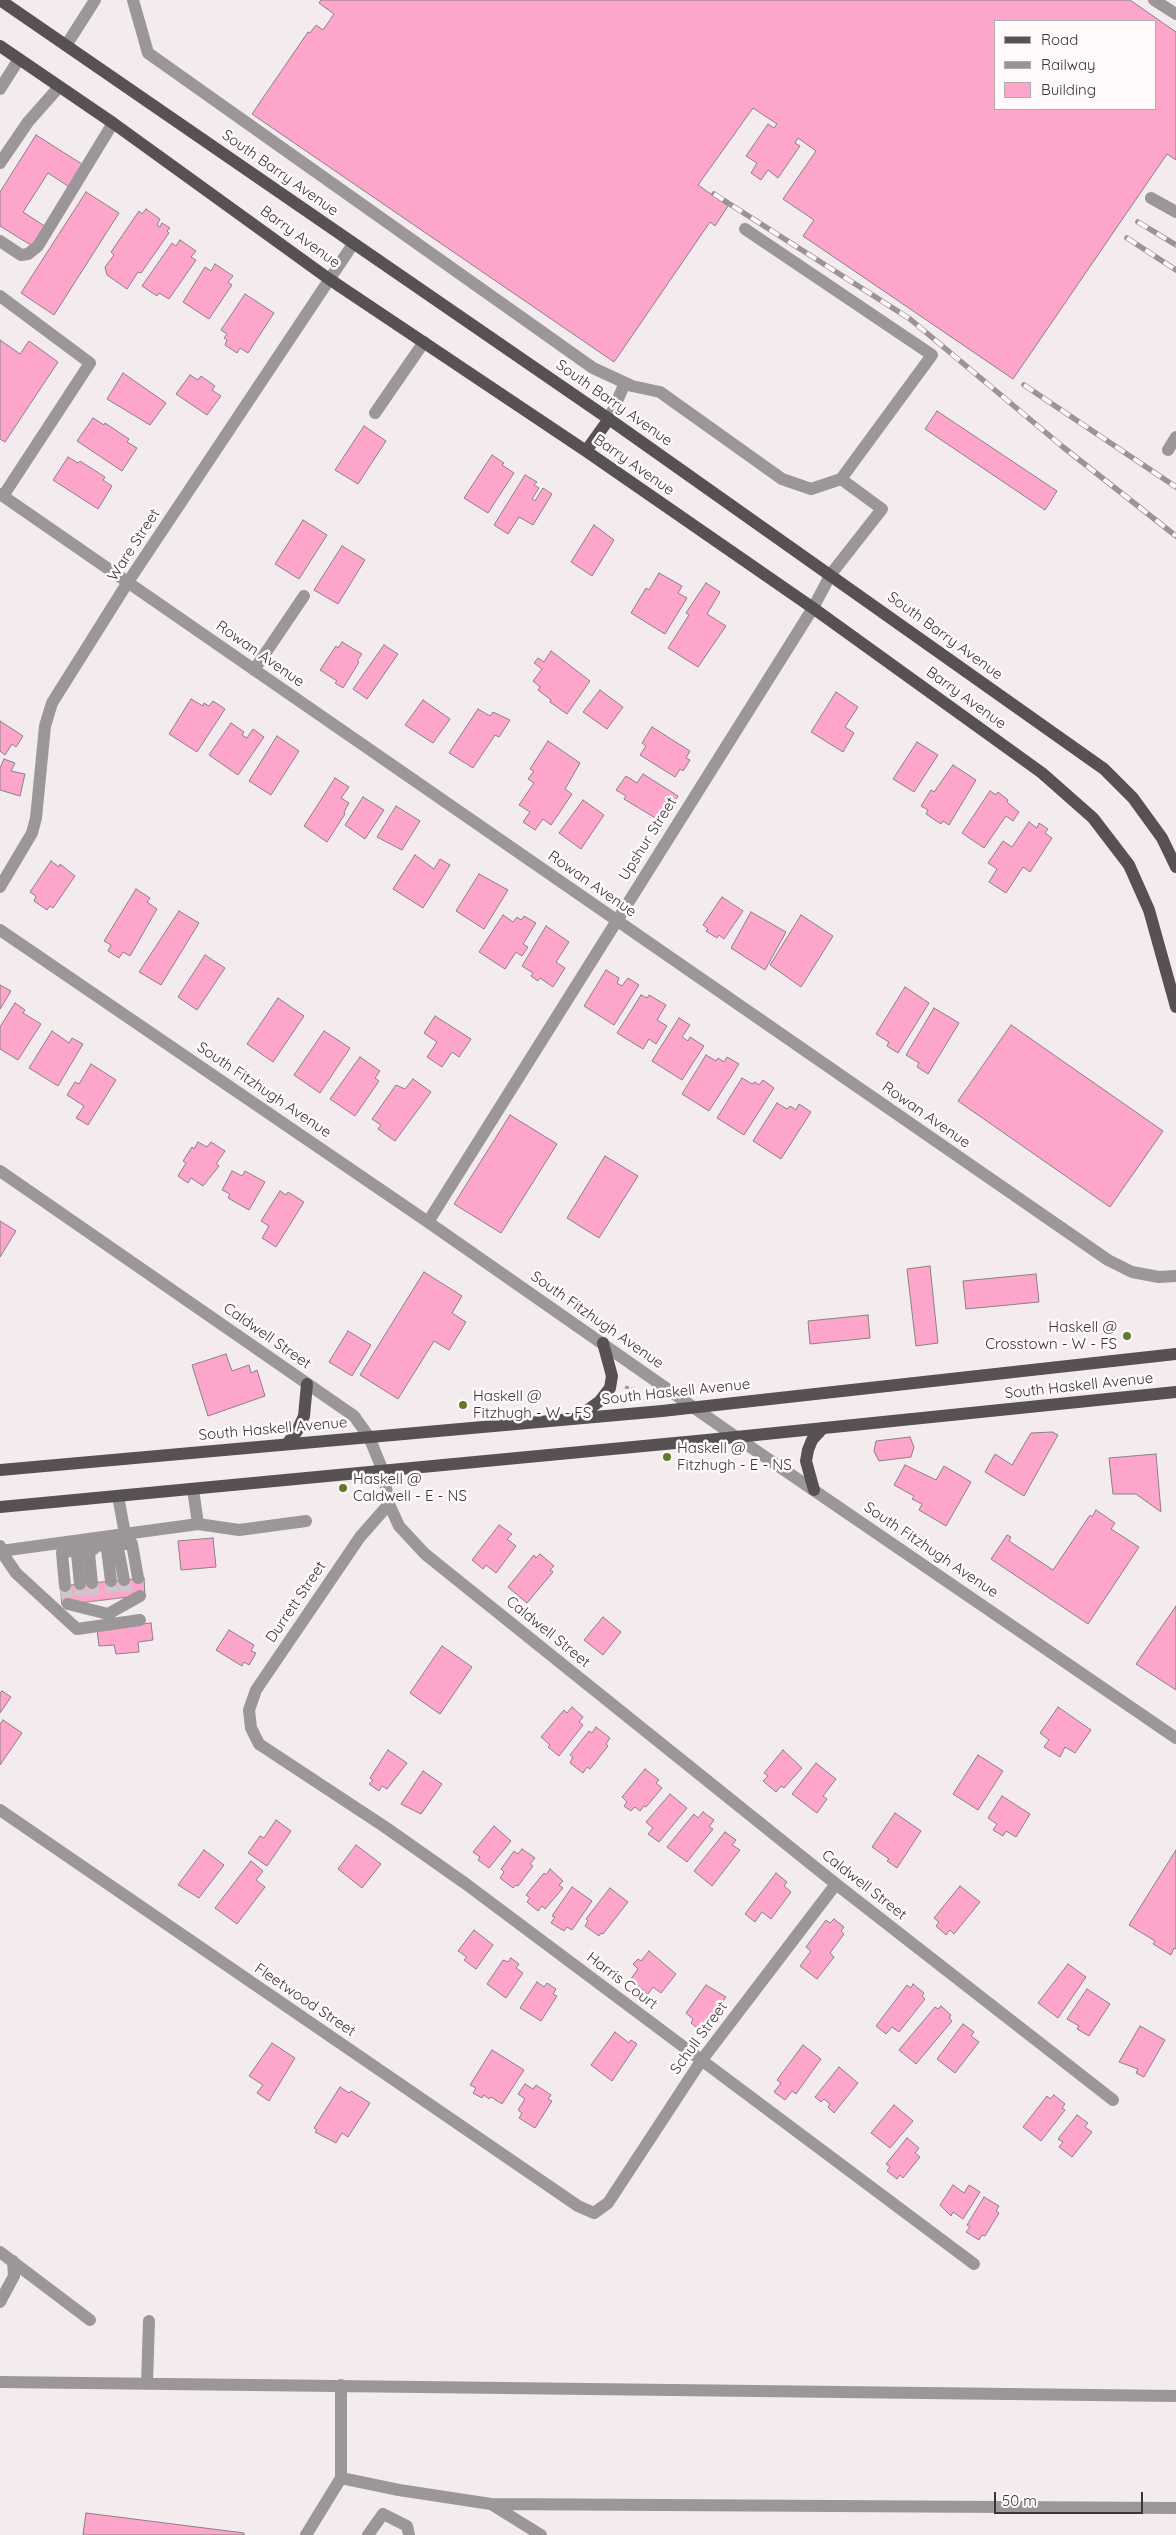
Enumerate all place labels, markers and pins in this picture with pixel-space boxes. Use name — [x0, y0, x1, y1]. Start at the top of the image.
place label: Haskell @ Crosstown - W - FS — [985, 1318, 1117, 1353]
marker: Haskell @ Crosstown - W - FS — [1121, 1330, 1133, 1342]
place label: Haskell @ Fitzhugh - W - FS — [473, 1387, 591, 1422]
marker: Haskell @ Fitzhugh - W - FS — [457, 1399, 469, 1411]
place label: Haskell @ Fitzhugh - E - NS — [677, 1439, 792, 1474]
marker: Haskell @ Fitzhugh - E - NS — [661, 1451, 673, 1463]
place label: Haskell @ Caldwell - E - NS — [353, 1470, 467, 1505]
marker: Haskell @ Caldwell - E - NS — [337, 1482, 349, 1494]

